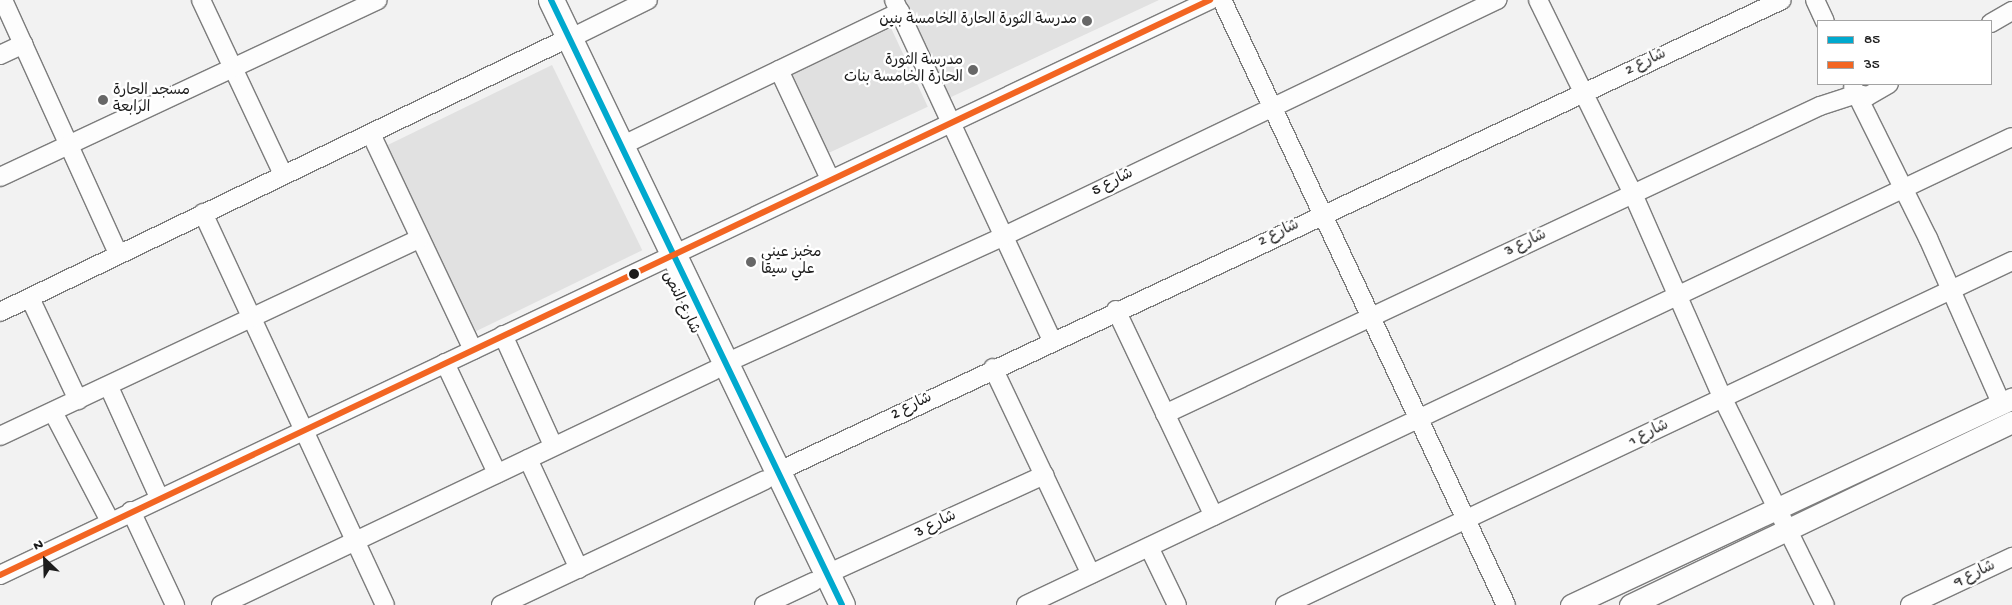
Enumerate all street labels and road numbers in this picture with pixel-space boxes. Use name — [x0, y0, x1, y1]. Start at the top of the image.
street label: شارع 2 — [1623, 46, 1669, 80]
street label: شارع 5 — [1089, 165, 1137, 201]
street label: شارع 2 — [1256, 217, 1302, 251]
street label: شارع 3 — [1502, 227, 1550, 261]
street label: شارع النص — [657, 269, 703, 337]
street label: شارع 2 — [889, 389, 935, 425]
street label: شارع 1 — [1626, 417, 1672, 451]
street label: شارع 3 — [912, 508, 960, 542]
street label: شارع 9 — [1951, 558, 1999, 592]

